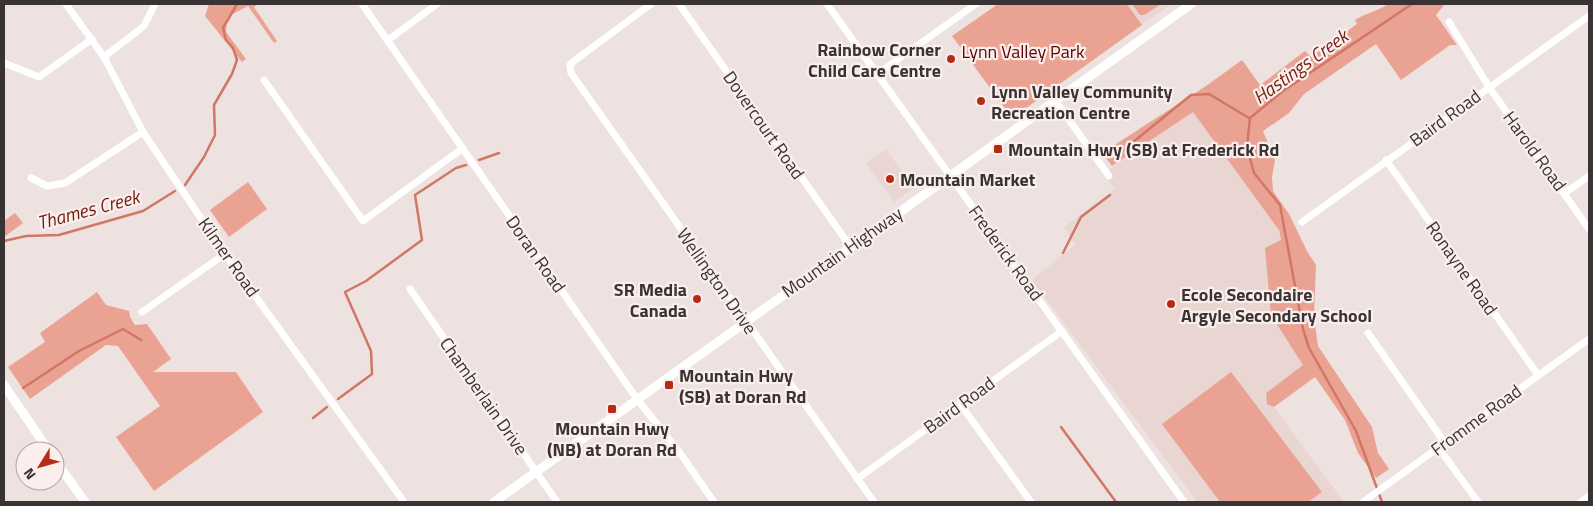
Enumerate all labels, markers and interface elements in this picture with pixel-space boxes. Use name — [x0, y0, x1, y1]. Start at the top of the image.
water label: Hastings Creek — [1246, 20, 1356, 110]
place label: Rainbow Corner Child Care Centre — [808, 36, 941, 84]
park label: Lynn Valley Park — [961, 38, 1085, 65]
marker: Rainbow Corner Child Care Centre — [945, 53, 957, 65]
street label: Dovercourt Road — [717, 65, 811, 185]
place label: Lynn Valley Community Recreation Centre — [991, 78, 1173, 126]
street label: Baird Road — [1404, 83, 1486, 153]
marker: Lynn Valley Community Recreation Centre — [975, 95, 987, 107]
street label: Harold Road — [1497, 105, 1573, 197]
place label: Mountain Hwy (SB) at Frederick Rd — [1008, 136, 1279, 163]
marker: Mountain Hwy (SB) at Frederick Rd — [992, 143, 1004, 155]
place label: Mountain Market — [900, 166, 1036, 193]
marker: Mountain Market — [884, 173, 896, 185]
water label: Thames Creek — [33, 181, 145, 237]
street label: Mountain Highway — [776, 200, 908, 304]
street label: Frederick Road — [962, 200, 1050, 306]
street label: Doran Road — [499, 210, 573, 298]
street label: Kilmer Road — [192, 212, 266, 302]
street label: Ronayne Road — [1420, 215, 1504, 321]
street label: Wellington Drive — [670, 222, 764, 340]
place label: SR Media Canada — [614, 276, 687, 324]
place label: Ecole Secondaire Argyle Secondary School — [1181, 281, 1372, 329]
marker: SR Media Canada — [691, 293, 703, 305]
marker: Ecole Secondaire Argyle Secondary School — [1165, 298, 1177, 310]
street label: Chamberlain Drive — [433, 332, 535, 460]
place label: Mountain Hwy (SB) at Doran Rd — [679, 362, 806, 410]
street label: Baird Road — [918, 370, 1000, 440]
street label: Fromme Road — [1425, 378, 1527, 462]
marker: Mountain Hwy (SB) at Doran Rd — [663, 379, 675, 391]
marker: Mountain Hwy (NB) at Doran Rd — [606, 403, 618, 415]
place label: Mountain Hwy (NB) at Doran Rd — [547, 415, 677, 463]
north arrow — [15, 441, 65, 491]
text: N — [18, 464, 41, 484]

